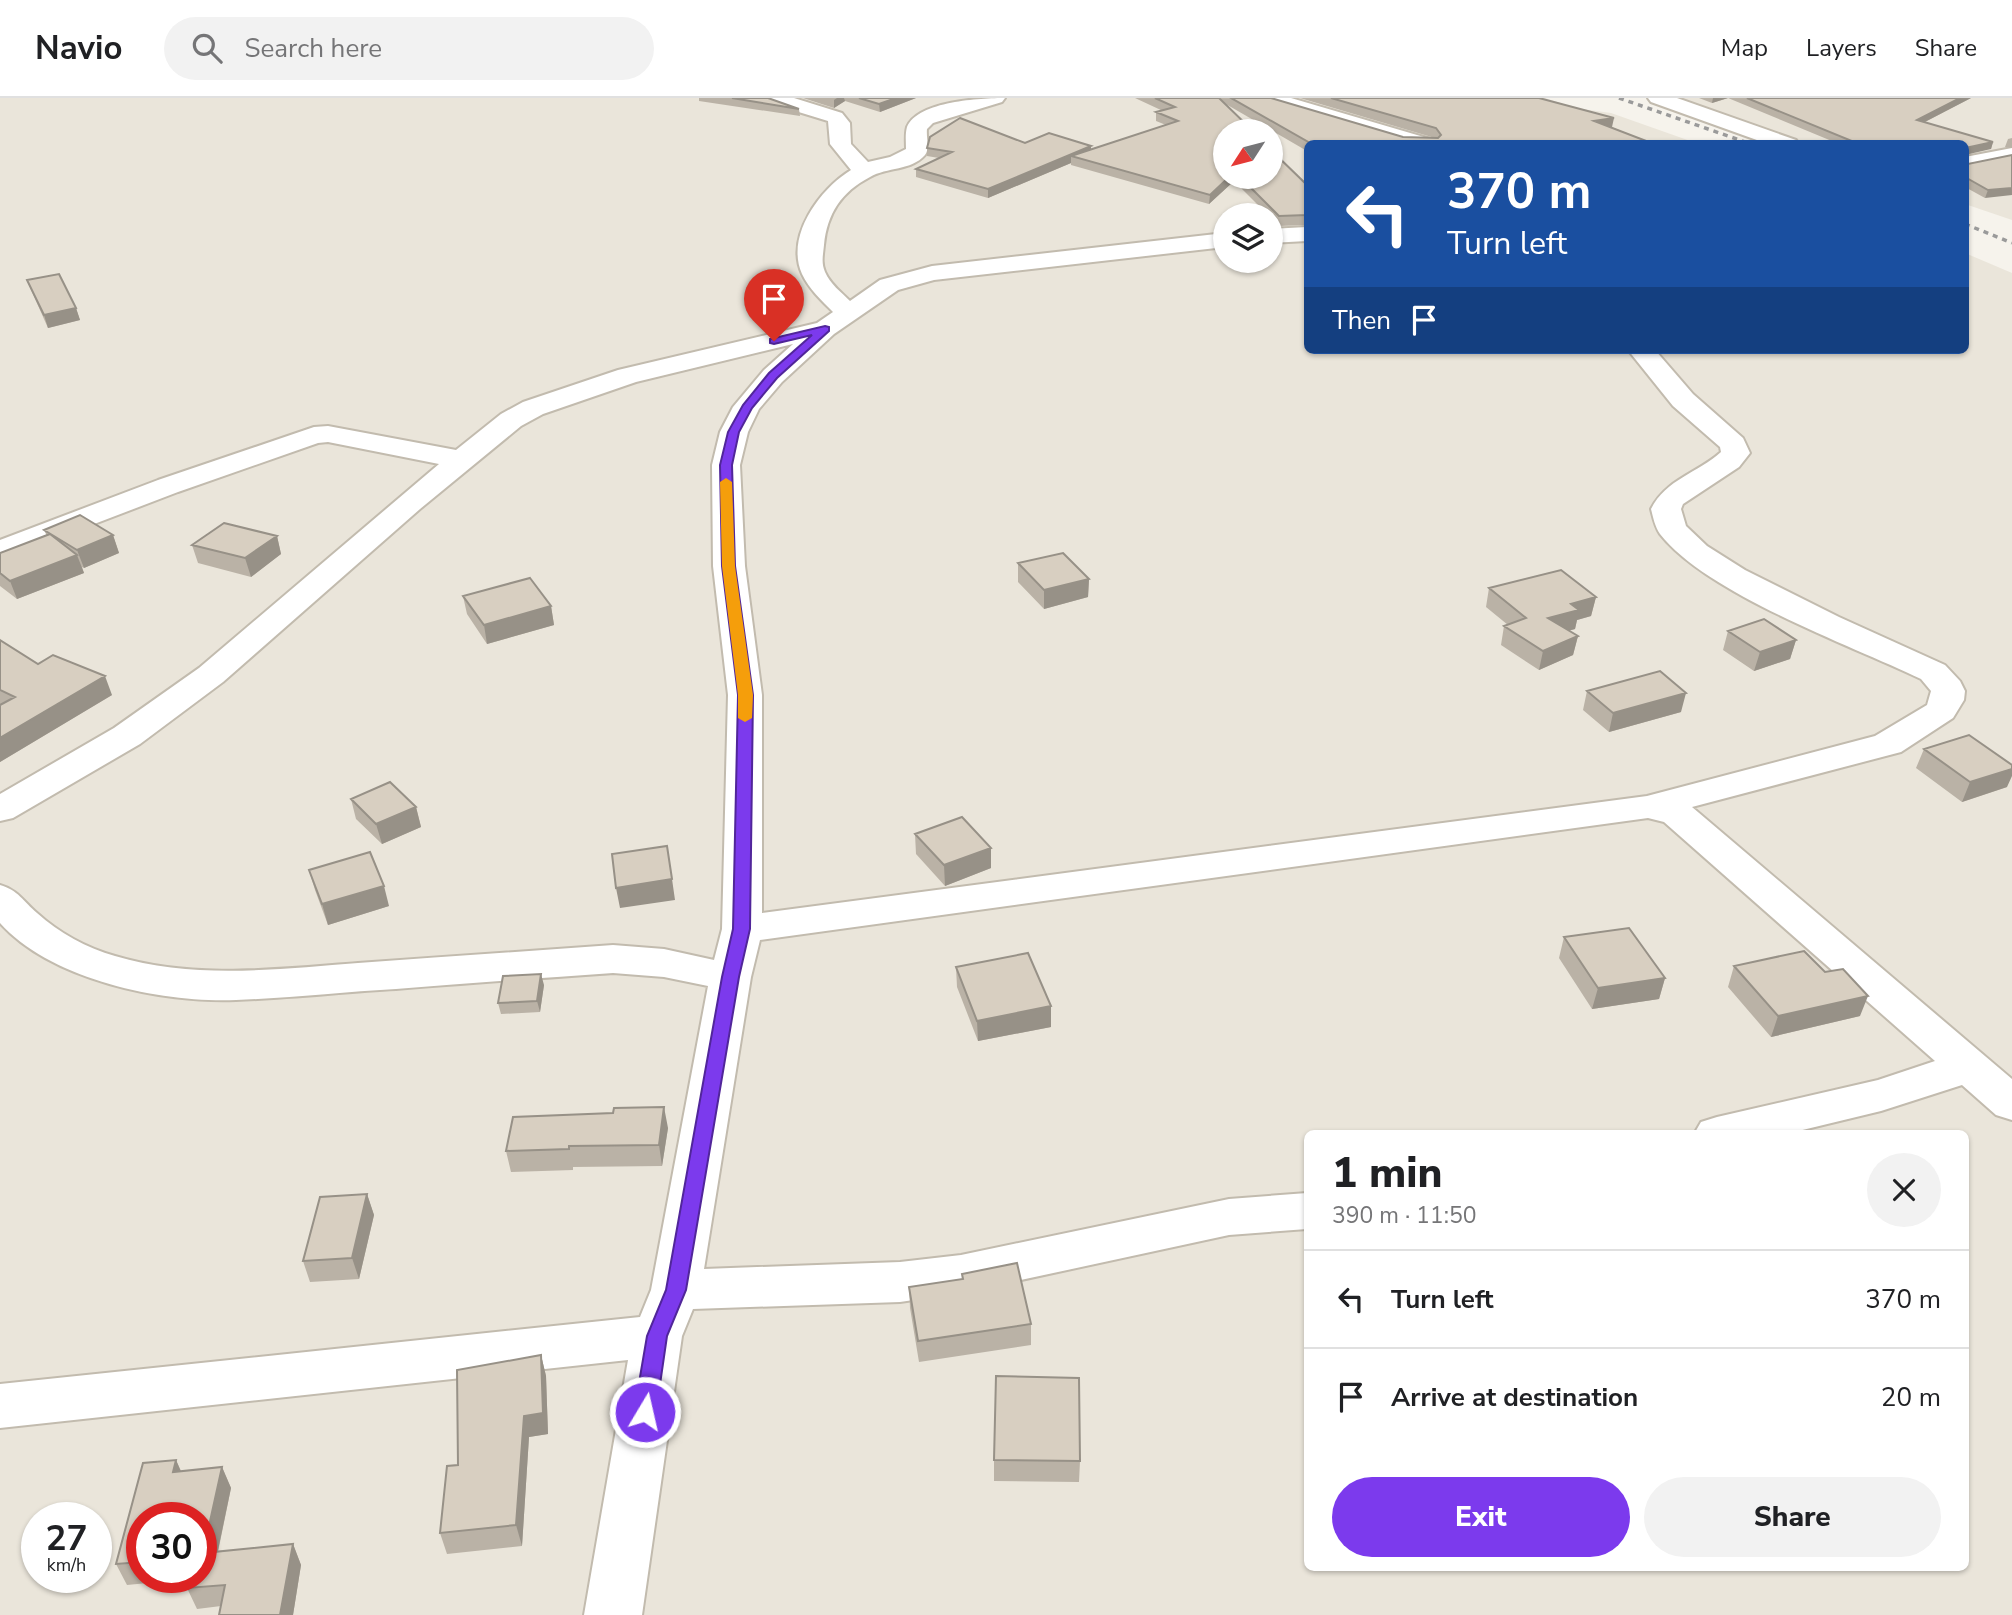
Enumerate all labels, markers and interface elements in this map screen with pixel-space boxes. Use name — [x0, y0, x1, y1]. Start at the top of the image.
search box — [164, 17, 654, 80]
text: Navio — [35, 26, 122, 71]
icon: search — [188, 29, 226, 67]
text: Search here — [244, 31, 382, 66]
text: Map — [1721, 32, 1768, 64]
text: Layers — [1806, 32, 1877, 64]
text: Share — [1915, 32, 1977, 64]
north arrow — [1213, 119, 1283, 189]
map controls — [1213, 119, 1283, 273]
text: 370 m — [1447, 158, 1591, 225]
icon: left — [1332, 168, 1423, 259]
button: layers — [1213, 203, 1283, 273]
text: Turn left — [1447, 222, 1567, 265]
pin — [744, 269, 804, 341]
icon: arrive — [755, 280, 793, 318]
icon: arrive — [1405, 301, 1443, 339]
text: Then — [1332, 303, 1391, 338]
text: 1 min — [1332, 1145, 1442, 1202]
button: close — [1867, 1153, 1941, 1227]
text: 390 m · 11:50 — [1332, 1200, 1477, 1231]
icon: left — [1332, 1280, 1370, 1318]
text: Turn left — [1391, 1282, 1494, 1317]
text: 370 m — [1865, 1282, 1941, 1317]
position arrow — [608, 1375, 682, 1449]
icon: arrive — [1332, 1378, 1370, 1416]
text: Arrive at destination — [1391, 1380, 1638, 1415]
text: 20 m — [1881, 1380, 1941, 1415]
button: Exit — [1332, 1477, 1630, 1557]
button: Share — [1644, 1477, 1941, 1557]
speed limit sign: 30 — [126, 1502, 217, 1593]
text: 27 — [45, 1515, 88, 1562]
text: km/h — [47, 1553, 86, 1577]

